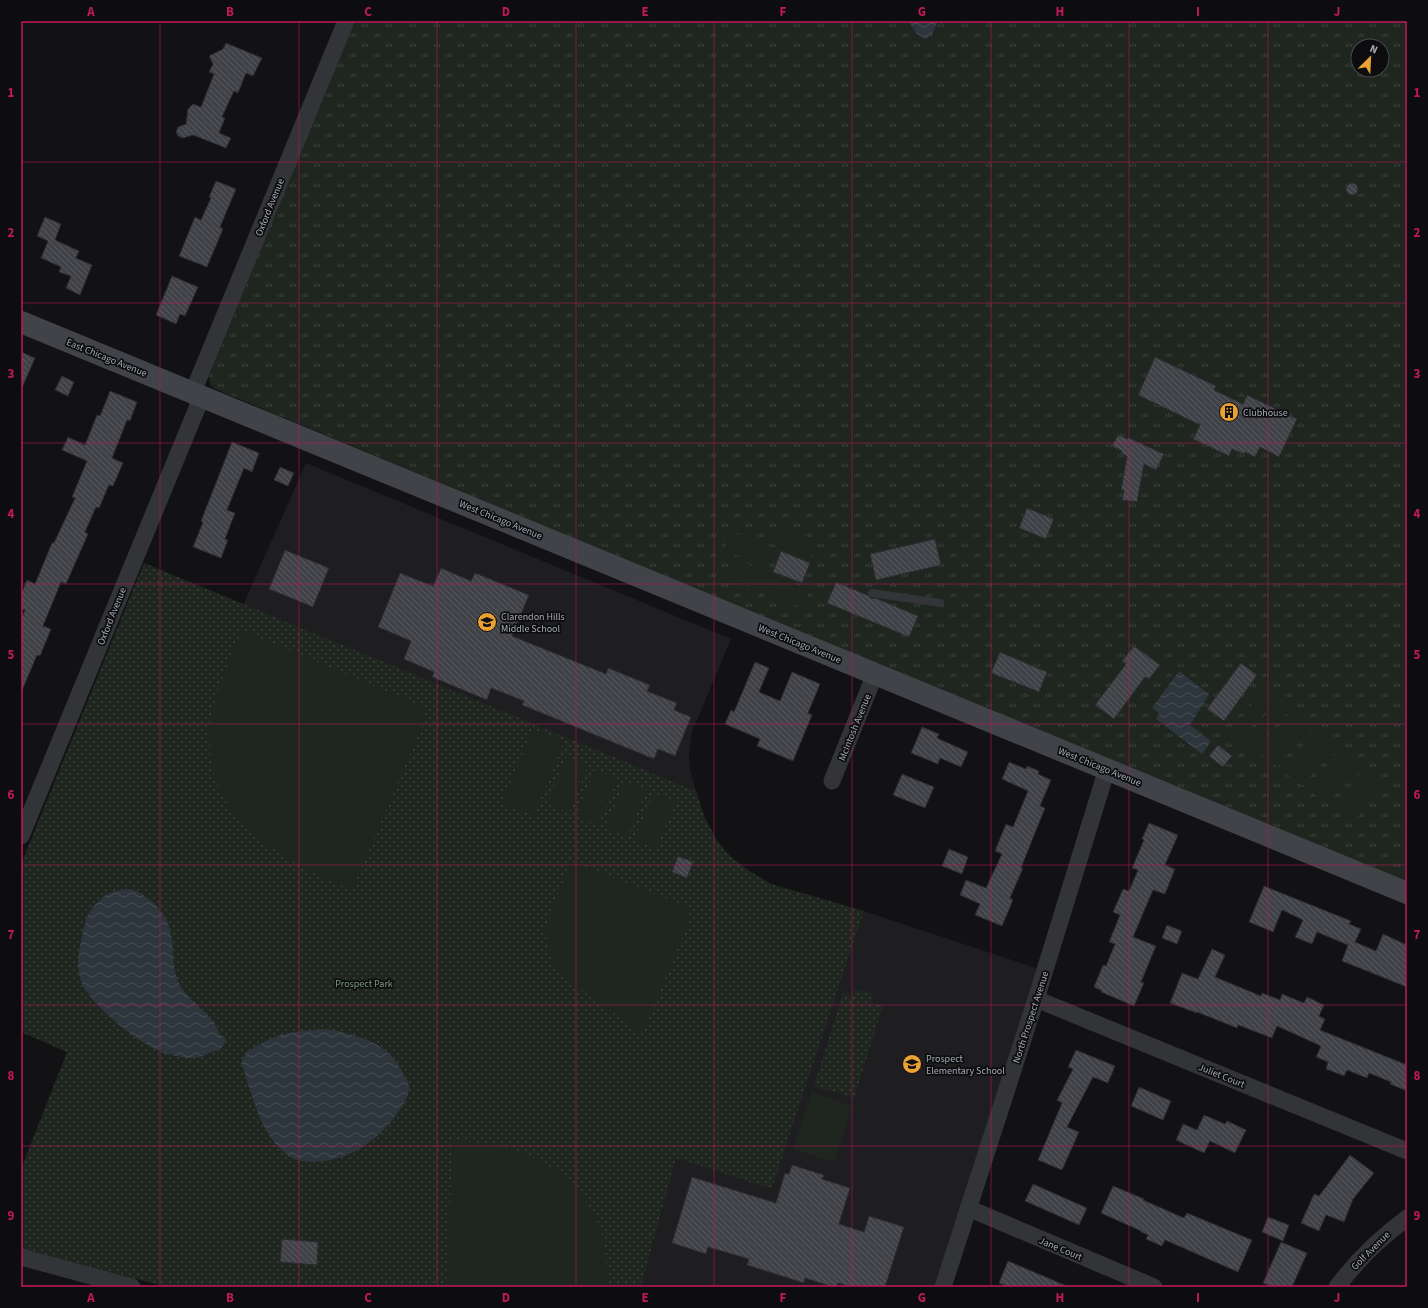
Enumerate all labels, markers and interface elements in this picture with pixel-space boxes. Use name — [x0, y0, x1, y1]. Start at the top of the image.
text: A — [86, 3, 95, 21]
text: B — [226, 3, 234, 21]
text: C — [364, 3, 372, 21]
text: D — [502, 3, 510, 21]
text: E — [641, 3, 649, 21]
text: F — [780, 3, 787, 21]
text: G — [918, 3, 926, 21]
text: H — [1056, 3, 1064, 21]
text: I — [1196, 3, 1200, 21]
text: J — [1334, 3, 1340, 21]
north arrow — [1350, 38, 1390, 78]
text: N — [1367, 41, 1380, 58]
text: 1 — [8, 84, 15, 102]
text: 1 — [1414, 84, 1421, 102]
street label: Oxford Avenue — [252, 176, 288, 238]
text: 2 — [8, 224, 15, 242]
text: 2 — [1414, 224, 1421, 242]
street label: East Chicago Avenue — [64, 335, 149, 381]
text: 3 — [8, 365, 15, 383]
text: 3 — [1414, 365, 1421, 383]
building icon: Clubhouse — [1218, 401, 1240, 423]
place label: Clubhouse — [1243, 406, 1288, 420]
street label: West Chicago Avenue — [457, 497, 544, 543]
text: 4 — [8, 505, 15, 523]
text: 4 — [1414, 505, 1421, 523]
street label: Oxford Avenue — [94, 585, 130, 647]
place label: Clarendon Hills Middle School — [501, 610, 565, 636]
school or university icon: Clarendon Hills Middle School — [476, 611, 498, 633]
street label: West Chicago Avenue — [756, 621, 843, 667]
text: 5 — [8, 646, 15, 664]
text: 5 — [1414, 646, 1421, 664]
street label: McIntosh Avenue — [835, 692, 875, 763]
street label: West Chicago Avenue — [1056, 744, 1143, 790]
text: 6 — [8, 786, 15, 804]
text: 6 — [1414, 786, 1421, 804]
text: 7 — [8, 926, 15, 944]
text: 7 — [1414, 926, 1421, 944]
street label: North Prospect Avenue — [1009, 969, 1052, 1065]
park label: Prospect Park — [335, 977, 393, 991]
place label: Prospect Elementary School — [926, 1052, 1005, 1078]
school or university icon: Prospect Elementary School — [901, 1053, 923, 1075]
street label: Juliet Court — [1196, 1060, 1247, 1092]
text: 8 — [8, 1067, 15, 1085]
text: 8 — [1414, 1067, 1421, 1085]
text: 9 — [8, 1207, 15, 1225]
text: 9 — [1414, 1207, 1421, 1225]
street label: Golf Avenue — [1348, 1228, 1393, 1273]
street label: Jane Court — [1037, 1234, 1085, 1265]
text: A — [86, 1289, 95, 1307]
text: B — [226, 1289, 234, 1307]
text: C — [364, 1289, 372, 1307]
text: D — [502, 1289, 510, 1307]
text: E — [641, 1289, 649, 1307]
text: F — [780, 1289, 787, 1307]
text: G — [918, 1289, 926, 1307]
text: H — [1056, 1289, 1064, 1307]
text: I — [1196, 1289, 1200, 1307]
text: J — [1334, 1289, 1340, 1307]

